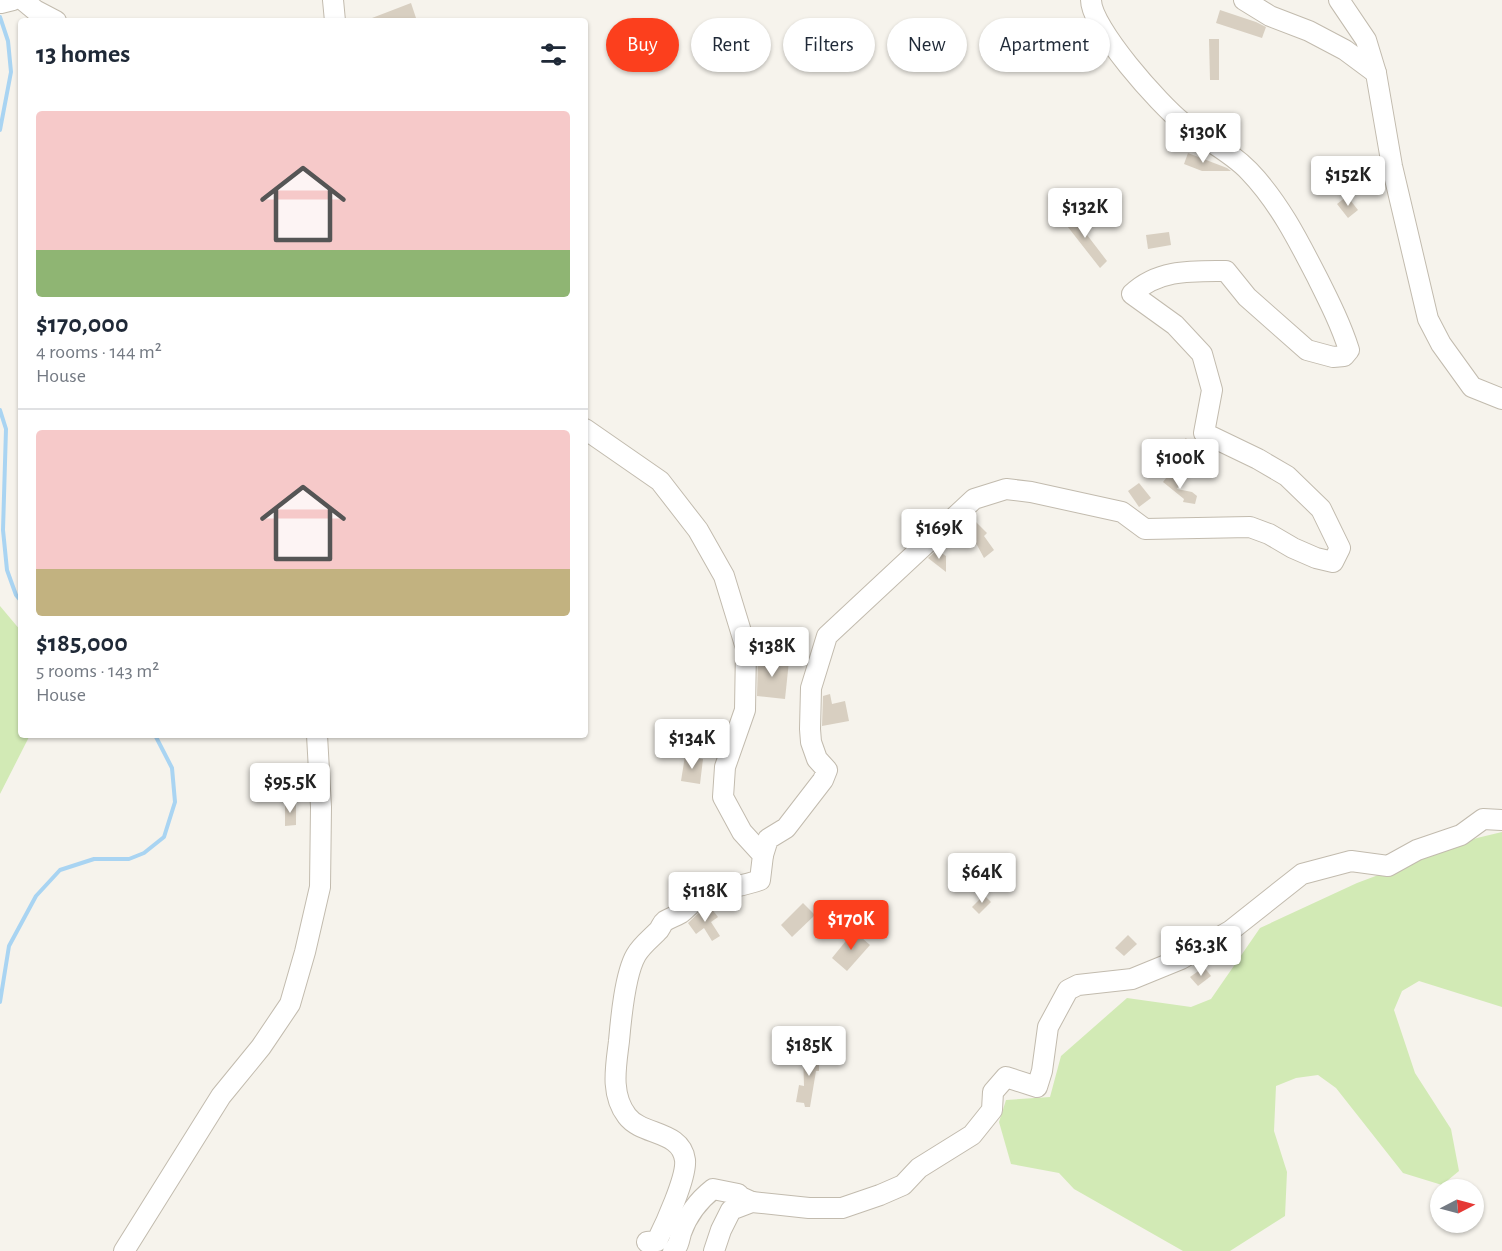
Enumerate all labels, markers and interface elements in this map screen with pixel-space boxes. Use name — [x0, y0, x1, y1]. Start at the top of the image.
chip: Buy — [606, 18, 679, 72]
chip: Rent — [691, 18, 771, 72]
chip: Filters — [783, 18, 875, 72]
chip: New — [887, 18, 967, 72]
chip: Apartment — [979, 18, 1110, 72]
icon: filters — [537, 38, 570, 71]
text: 13 homes — [36, 41, 130, 67]
pin: $130K — [1161, 113, 1245, 164]
text: $130K — [1180, 122, 1226, 142]
icon: home — [249, 150, 357, 258]
pin: $152K — [1306, 156, 1390, 207]
text: $152K — [1325, 165, 1371, 185]
pin: $132K — [1043, 188, 1127, 239]
text: $132K — [1062, 197, 1108, 217]
text: $170,000 — [36, 311, 128, 337]
text: 4 rooms · 144 m² — [36, 342, 162, 362]
text: House — [36, 366, 86, 386]
pin: $100K — [1138, 439, 1222, 490]
text: $100K — [1156, 448, 1204, 468]
icon: home — [249, 469, 357, 577]
pin: $169K — [897, 509, 981, 560]
text: $169K — [915, 518, 963, 538]
pin: $138K — [730, 627, 814, 678]
text: $185,000 — [36, 630, 128, 656]
text: $138K — [749, 636, 795, 656]
text: 5 rooms · 143 m² — [36, 661, 159, 681]
text: House — [36, 685, 86, 705]
pin: $134K — [650, 719, 734, 770]
text: $134K — [669, 728, 715, 748]
pin: $95.5K — [241, 763, 339, 814]
text: $95.5K — [264, 772, 316, 792]
pin: $64K — [946, 853, 1018, 904]
text: $64K — [962, 862, 1002, 882]
pin: $118K — [663, 872, 747, 923]
text: $118K — [683, 881, 727, 901]
pin: $170K — [809, 900, 893, 951]
text: $170K — [828, 909, 874, 929]
pin: $63.3K — [1152, 926, 1250, 977]
text: $63.3K — [1175, 935, 1227, 955]
pin: $185K — [767, 1026, 851, 1077]
text: $185K — [786, 1035, 832, 1055]
north arrow — [1430, 1179, 1484, 1233]
map controls — [1430, 1179, 1484, 1233]

